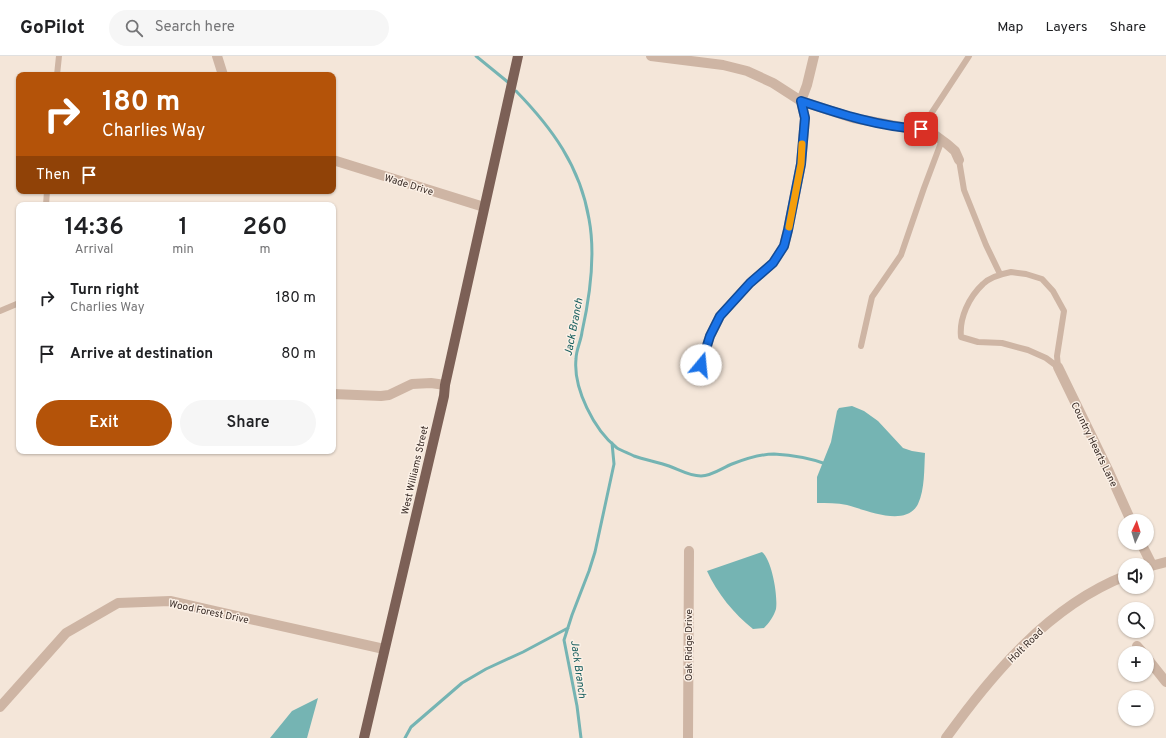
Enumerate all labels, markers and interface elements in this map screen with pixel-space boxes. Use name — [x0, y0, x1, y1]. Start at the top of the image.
search box — [109, 10, 389, 46]
text: GoPilot — [20, 16, 85, 40]
icon: search — [123, 17, 145, 39]
text: Search here — [155, 18, 235, 37]
text: Map — [997, 19, 1023, 36]
text: Layers — [1045, 19, 1087, 36]
text: Share — [1109, 19, 1146, 36]
text: 180 m — [102, 85, 180, 121]
icon: right — [36, 88, 88, 140]
pin — [904, 112, 938, 146]
icon: arrive — [910, 118, 932, 140]
text: Charlies Way — [102, 120, 205, 143]
icon: arrive — [78, 164, 100, 186]
text: Then — [36, 166, 70, 185]
street label: Wade Drive — [382, 172, 435, 199]
text: 14:36 — [65, 213, 124, 243]
text: 1 — [178, 213, 188, 243]
text: 260 — [242, 213, 287, 243]
text: Arrival — [75, 242, 114, 258]
text: min — [172, 242, 194, 258]
text: m — [259, 242, 270, 258]
text: Turn right — [70, 281, 139, 300]
icon: right — [36, 287, 58, 309]
text: 180 m — [276, 289, 316, 308]
water label: Jack Branch — [562, 297, 586, 357]
text: Charlies Way — [70, 300, 145, 316]
icon: arrive — [36, 343, 58, 365]
position arrow — [680, 344, 722, 386]
text: Arrive at destination — [70, 345, 213, 364]
text: 80 m — [281, 345, 316, 364]
button: Exit — [36, 400, 172, 446]
button: Share — [180, 400, 316, 446]
street label: Country Hearts Lane — [1067, 400, 1120, 489]
street label: West Williams Street — [399, 424, 432, 516]
north arrow — [1118, 514, 1154, 550]
map controls — [1118, 514, 1154, 726]
button: sound — [1118, 558, 1154, 594]
street label: Wood Forest Drive — [168, 598, 250, 627]
button: search — [1118, 602, 1154, 638]
street label: Oak Ridge Drive — [683, 609, 696, 681]
street label: Holt Road — [1006, 626, 1047, 666]
water label: Jack Branch — [567, 639, 589, 699]
button: + — [1118, 646, 1154, 682]
button: − — [1118, 690, 1154, 726]

